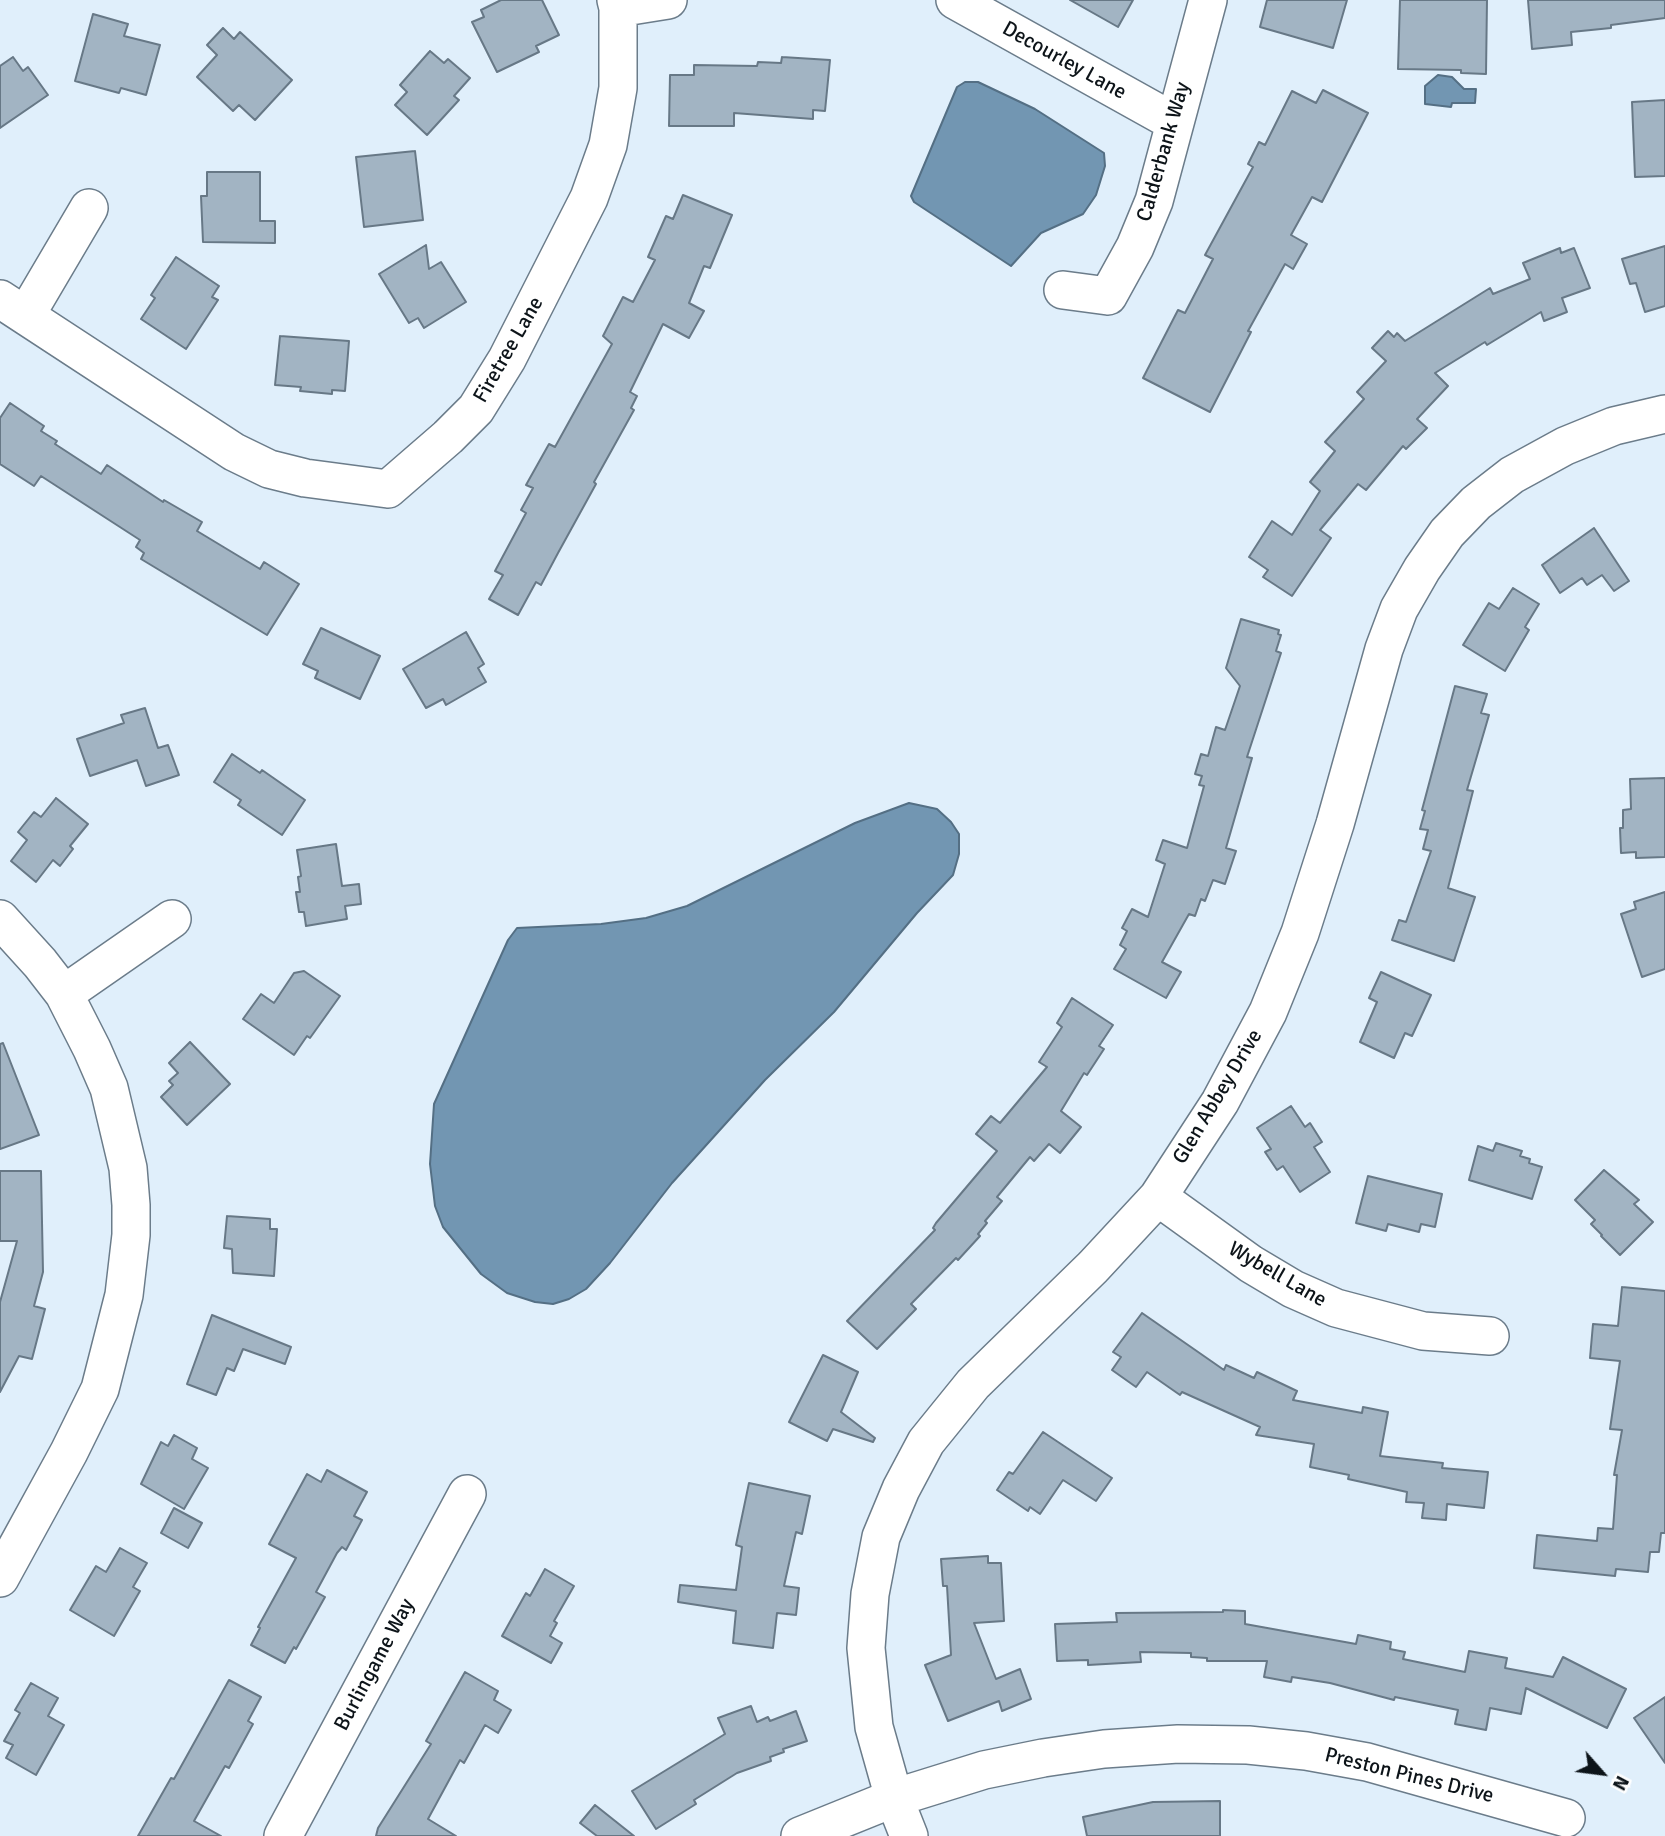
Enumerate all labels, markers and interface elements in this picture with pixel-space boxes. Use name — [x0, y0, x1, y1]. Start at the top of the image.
street label: Decourley Lane — [998, 17, 1130, 105]
street label: Calderbank Way — [1132, 79, 1196, 225]
street label: Firetree Lane — [469, 293, 549, 407]
street label: Glen Abbey Drive — [1168, 1025, 1268, 1169]
street label: Wybell Lane — [1223, 1237, 1331, 1313]
street label: Burlingame Way — [330, 1595, 420, 1735]
north arrow — [1567, 1738, 1637, 1808]
street label: Preston Pines Drive — [1322, 1743, 1496, 1809]
text: N — [1607, 1771, 1634, 1794]

